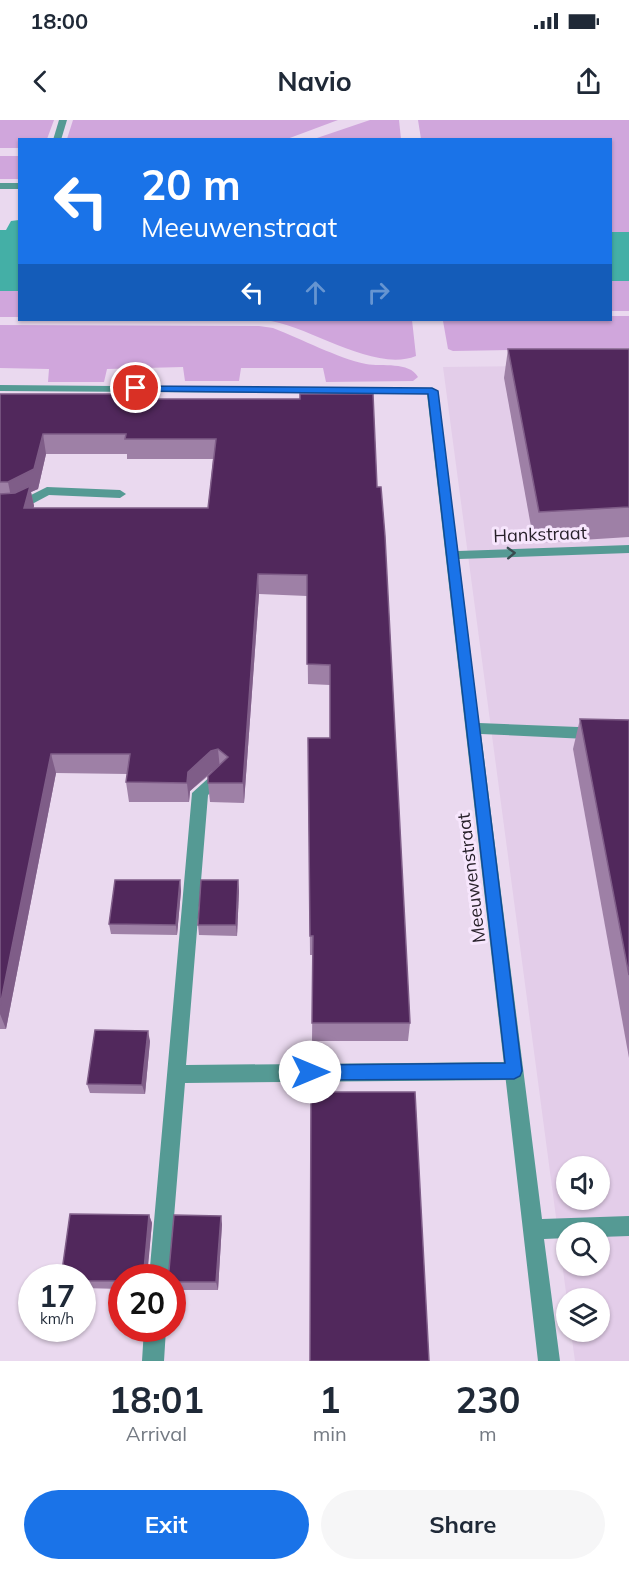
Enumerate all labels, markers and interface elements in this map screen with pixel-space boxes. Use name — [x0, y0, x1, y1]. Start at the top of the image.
text: 18:00 — [30, 7, 88, 35]
text: Navio — [277, 64, 352, 98]
icon: back — [24, 65, 57, 98]
icon: share — [572, 65, 605, 98]
text: 20 m — [141, 158, 241, 211]
icon: left — [42, 162, 120, 240]
text: Meeuwenstraat — [141, 210, 337, 244]
icon: left — [236, 276, 269, 309]
icon: ahead — [299, 276, 332, 309]
icon: right — [362, 276, 395, 309]
pin — [110, 362, 161, 413]
icon: arrive — [119, 371, 152, 404]
street label: Hankstraat — [493, 521, 587, 547]
one-way arrow — [506, 546, 515, 559]
street label: Meeuwenstraat — [452, 812, 490, 944]
position arrow — [278, 1040, 342, 1104]
map controls — [556, 1156, 610, 1342]
button: sound — [556, 1156, 610, 1210]
button: search — [556, 1222, 610, 1276]
speed limit sign: 20 — [108, 1264, 186, 1342]
text: 17 — [39, 1277, 75, 1315]
button: layers — [556, 1288, 610, 1342]
text: km/h — [40, 1309, 74, 1328]
text: 18:01 — [109, 1377, 204, 1422]
text: 1 — [319, 1377, 341, 1422]
text: 230 — [455, 1377, 520, 1422]
text: Arrival — [126, 1421, 187, 1446]
text: min — [313, 1421, 347, 1446]
text: m — [479, 1421, 497, 1446]
button: Exit — [24, 1490, 309, 1559]
button: Share — [321, 1490, 605, 1559]

